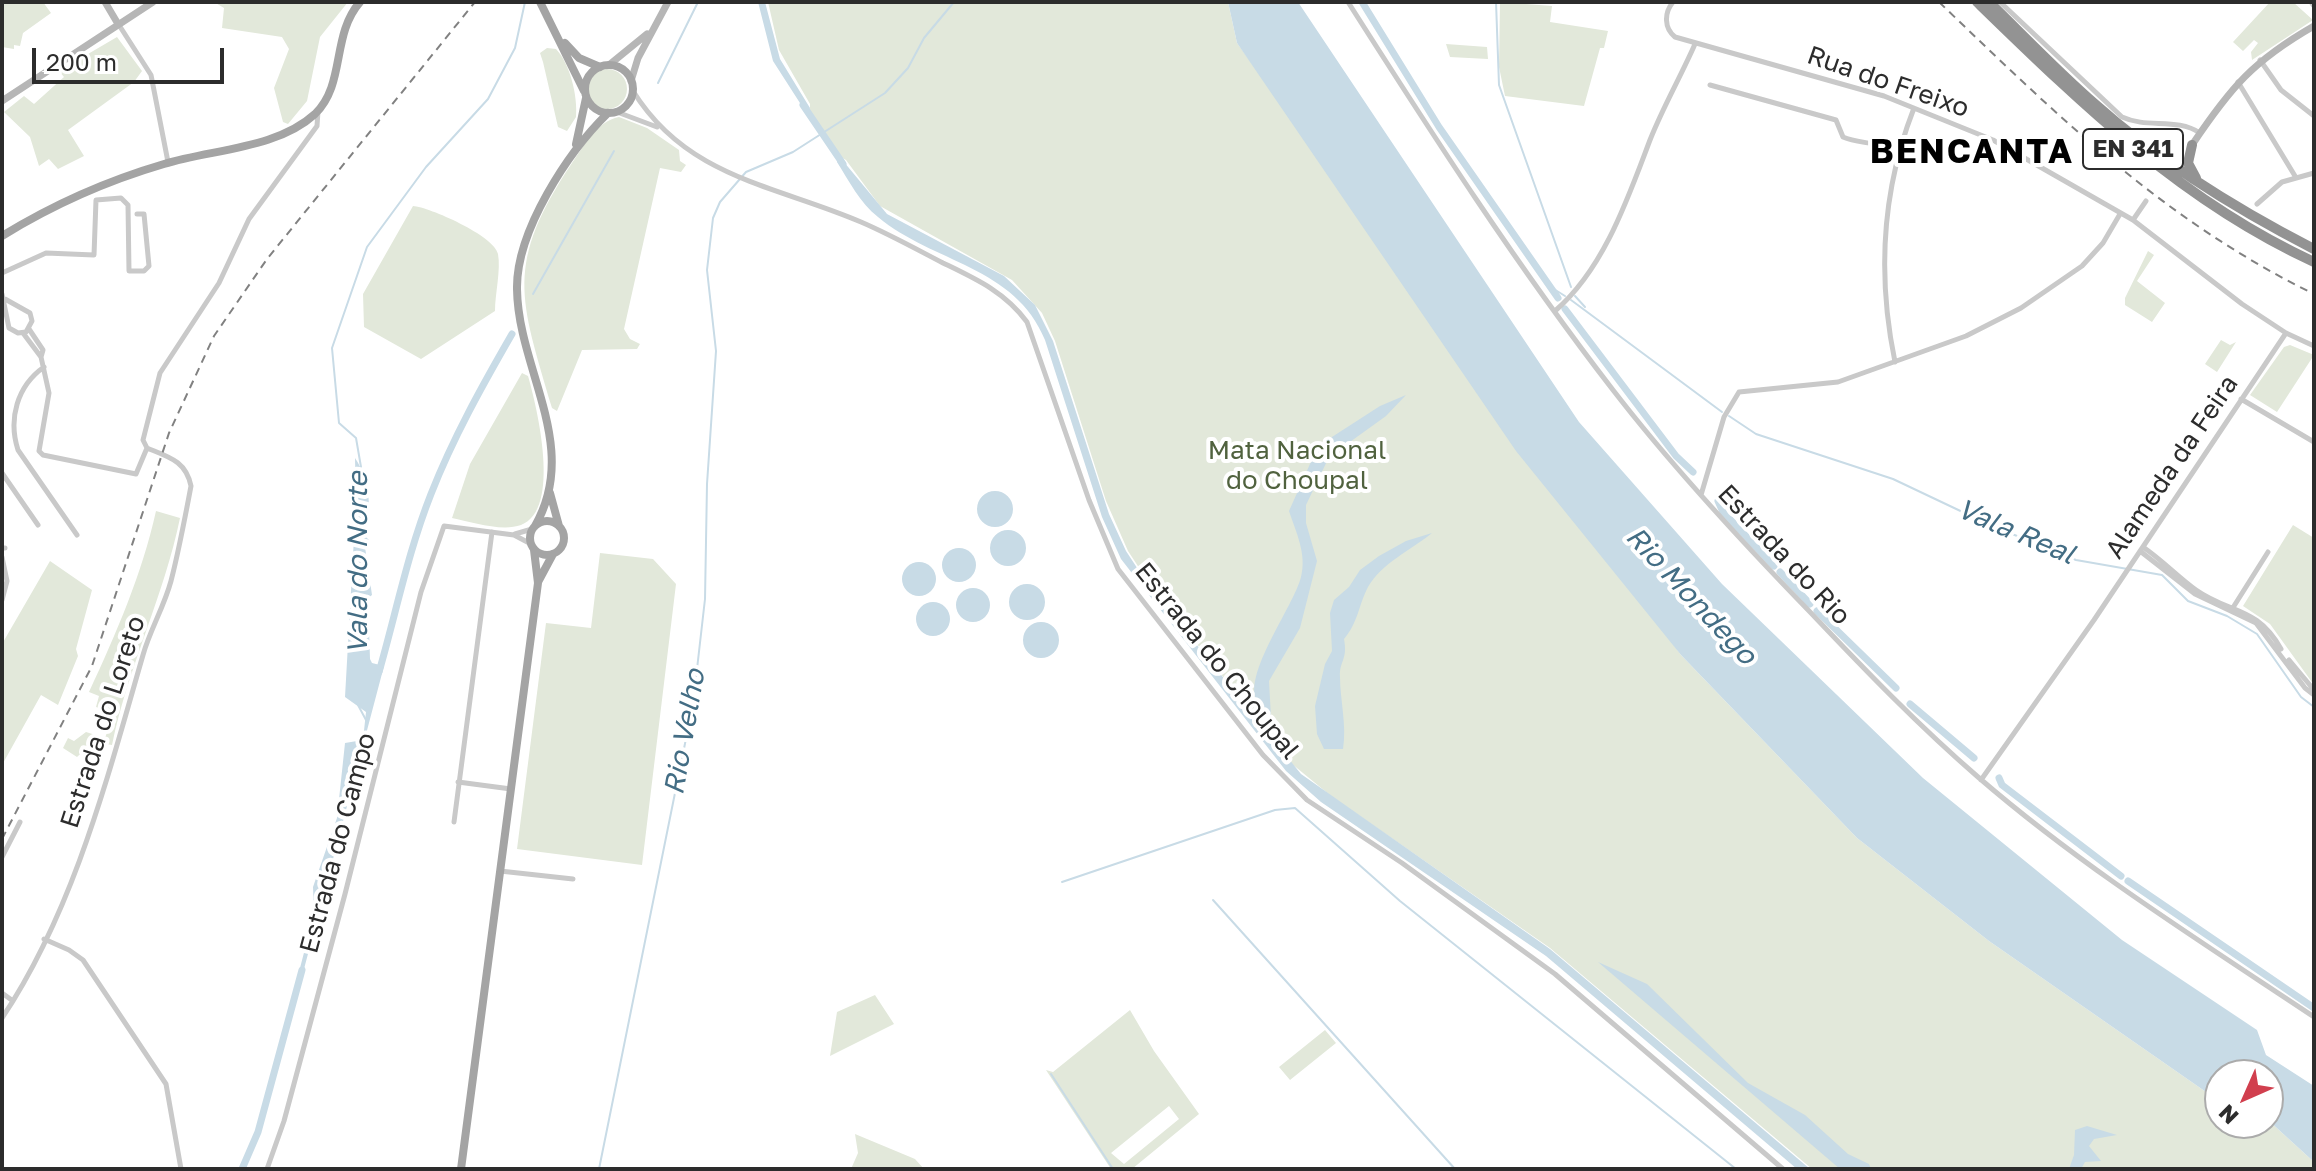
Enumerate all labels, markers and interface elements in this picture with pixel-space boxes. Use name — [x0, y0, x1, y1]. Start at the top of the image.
scale bar — [36, 32, 228, 82]
street label: Rua do Freixo — [1803, 40, 1973, 124]
text: 200 m — [46, 47, 117, 76]
road number: EN 341 — [2083, 129, 2183, 169]
district label: BENCANTA — [1870, 132, 2074, 172]
street label: Alameda da Feira — [2099, 369, 2245, 565]
park label: Mata Nacional do Choupal — [1208, 435, 1386, 496]
water label: Vala do Norte — [341, 472, 375, 654]
street label: Estrada do Rio — [1711, 478, 1857, 632]
water label: Vala Real — [1952, 492, 2080, 572]
water label: Rio Mondego — [1619, 520, 1763, 672]
street label: Estrada do Choupal — [1128, 556, 1306, 766]
street label: Estrada do Loreto — [54, 612, 152, 832]
water label: Rio Velho — [657, 667, 713, 797]
street label: Estrada do Campo — [294, 729, 382, 957]
north arrow — [2204, 1059, 2284, 1139]
text: N — [2213, 1099, 2244, 1130]

